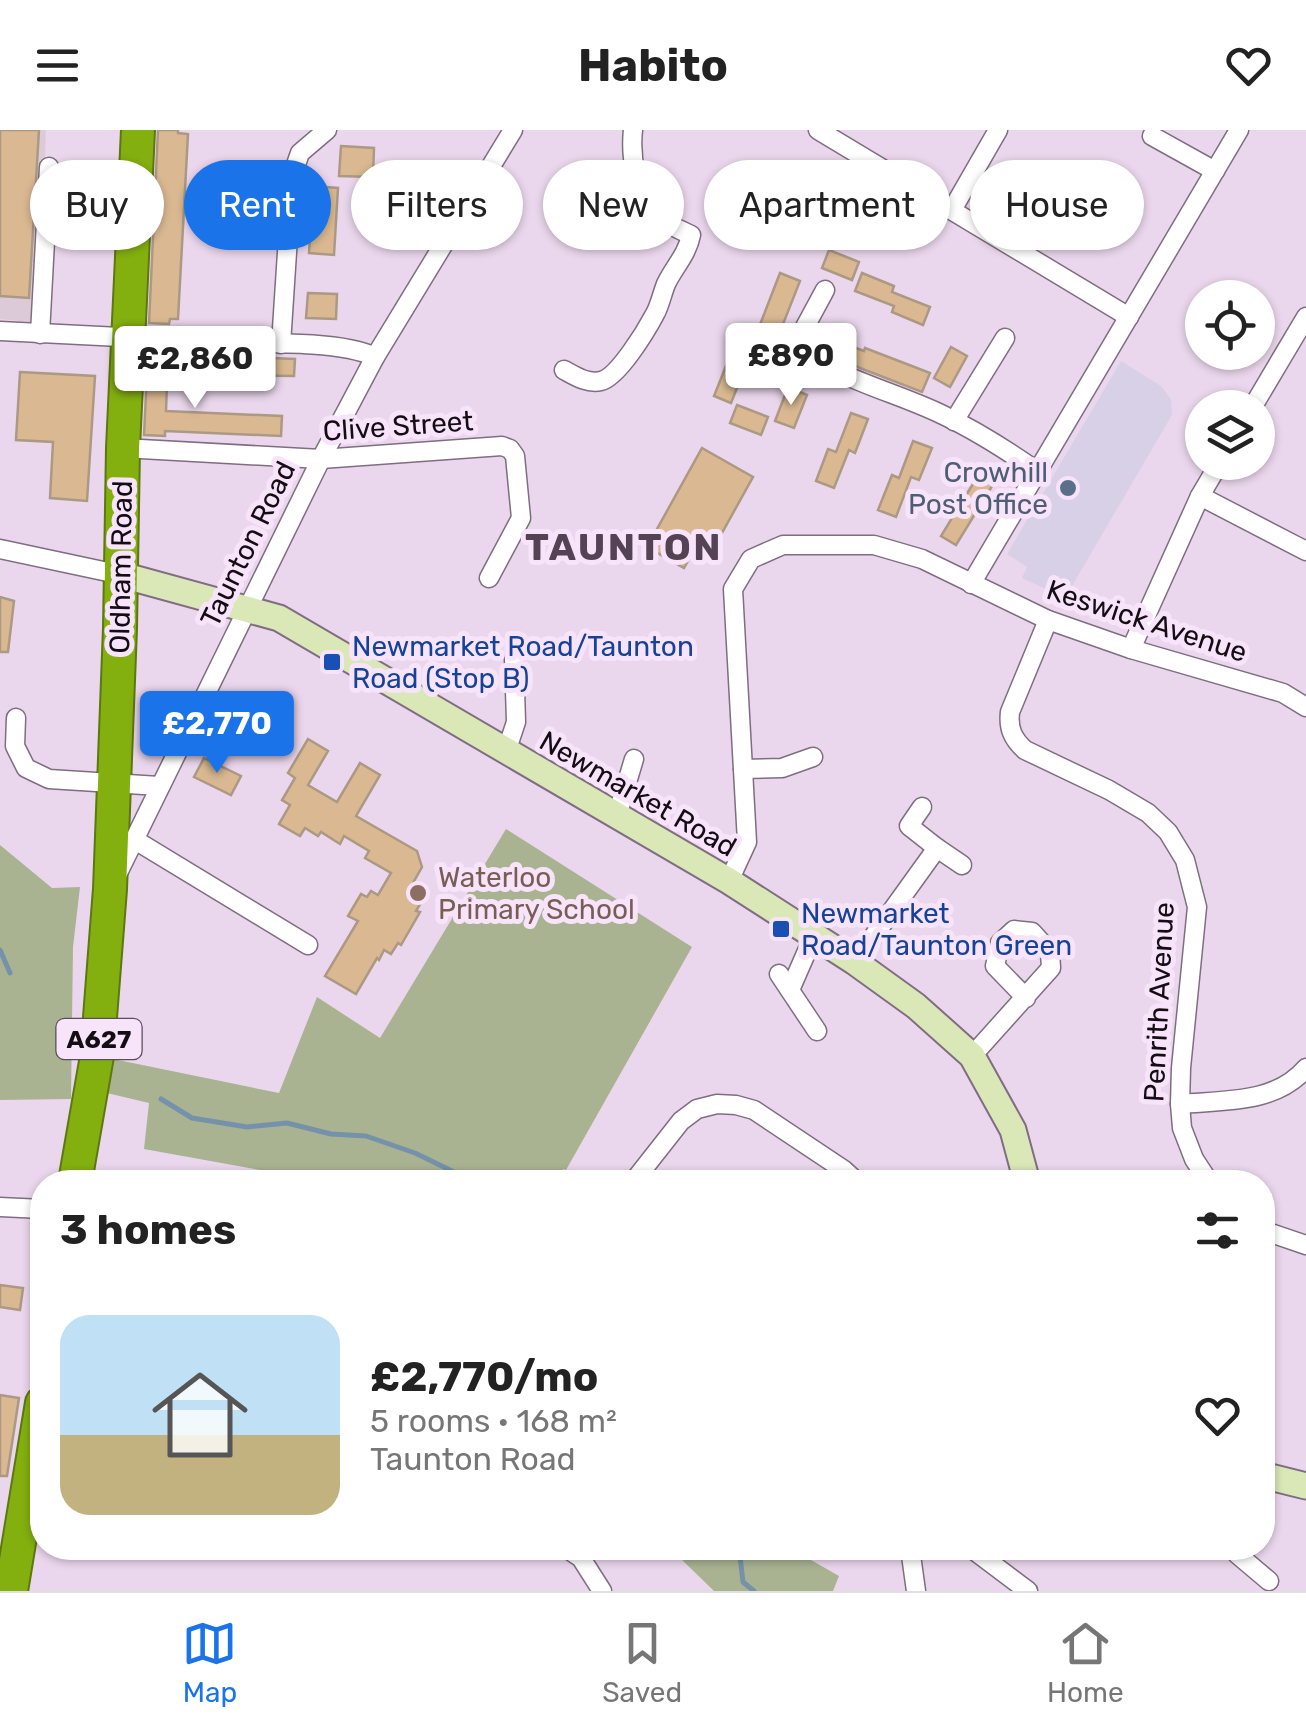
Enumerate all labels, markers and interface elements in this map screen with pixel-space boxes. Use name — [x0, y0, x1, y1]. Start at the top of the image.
icon: menu — [30, 38, 85, 93]
icon: heart — [1221, 38, 1276, 93]
text: Habito — [578, 39, 728, 92]
chip: Buy — [30, 160, 164, 250]
chip: Rent — [184, 160, 331, 250]
chip: Filters — [351, 160, 523, 250]
chip: New — [543, 160, 684, 250]
chip: Apartment — [704, 160, 950, 250]
chip: House — [970, 160, 1144, 250]
map controls — [1185, 280, 1275, 480]
button: locate — [1185, 280, 1275, 370]
pin: £890 — [732, 323, 850, 408]
pin: £2,860 — [114, 326, 276, 411]
text: £890 — [747, 336, 835, 374]
text: £2,860 — [137, 339, 253, 377]
button: layers — [1185, 390, 1275, 480]
street label: Clive Street — [322, 404, 474, 448]
street label: Taunton Road — [194, 456, 302, 632]
place label: Crowhill Post Office — [908, 456, 1048, 521]
marker: Crowhill Post Office — [1057, 477, 1079, 499]
street label: Oldham Road — [103, 480, 139, 654]
district label: TAUNTON — [525, 524, 723, 570]
street label: Keswick Avenue — [1043, 573, 1251, 669]
place label: Newmarket Road/Taunton Road (Stop B) — [352, 630, 694, 695]
marker: Newmarket Road/Taunton Road (Stop B) — [321, 651, 343, 673]
pin: £2,770 — [136, 691, 298, 776]
text: £2,770 — [162, 704, 272, 742]
street label: Newmarket Road — [534, 724, 742, 864]
place label: Waterloo Primary School — [438, 861, 635, 926]
marker: Waterloo Primary School — [407, 882, 429, 904]
place label: Newmarket Road/Taunton Green — [801, 897, 1072, 962]
street label: Penrith Avenue — [1137, 901, 1181, 1103]
marker: Newmarket Road/Taunton Green — [770, 918, 792, 940]
road number: A627 — [56, 1019, 142, 1059]
icon: filters — [1190, 1203, 1245, 1258]
text: 3 homes — [60, 1205, 236, 1255]
text: £2,770/mo — [370, 1352, 598, 1402]
icon: home — [140, 1355, 260, 1475]
icon: heart — [1190, 1388, 1245, 1443]
text: 5 rooms · 168 m² — [370, 1402, 617, 1440]
text: Taunton Road — [370, 1440, 576, 1478]
tab: Map — [182, 1616, 237, 1709]
tab: Saved — [602, 1616, 682, 1709]
tab: Home — [1047, 1616, 1124, 1709]

